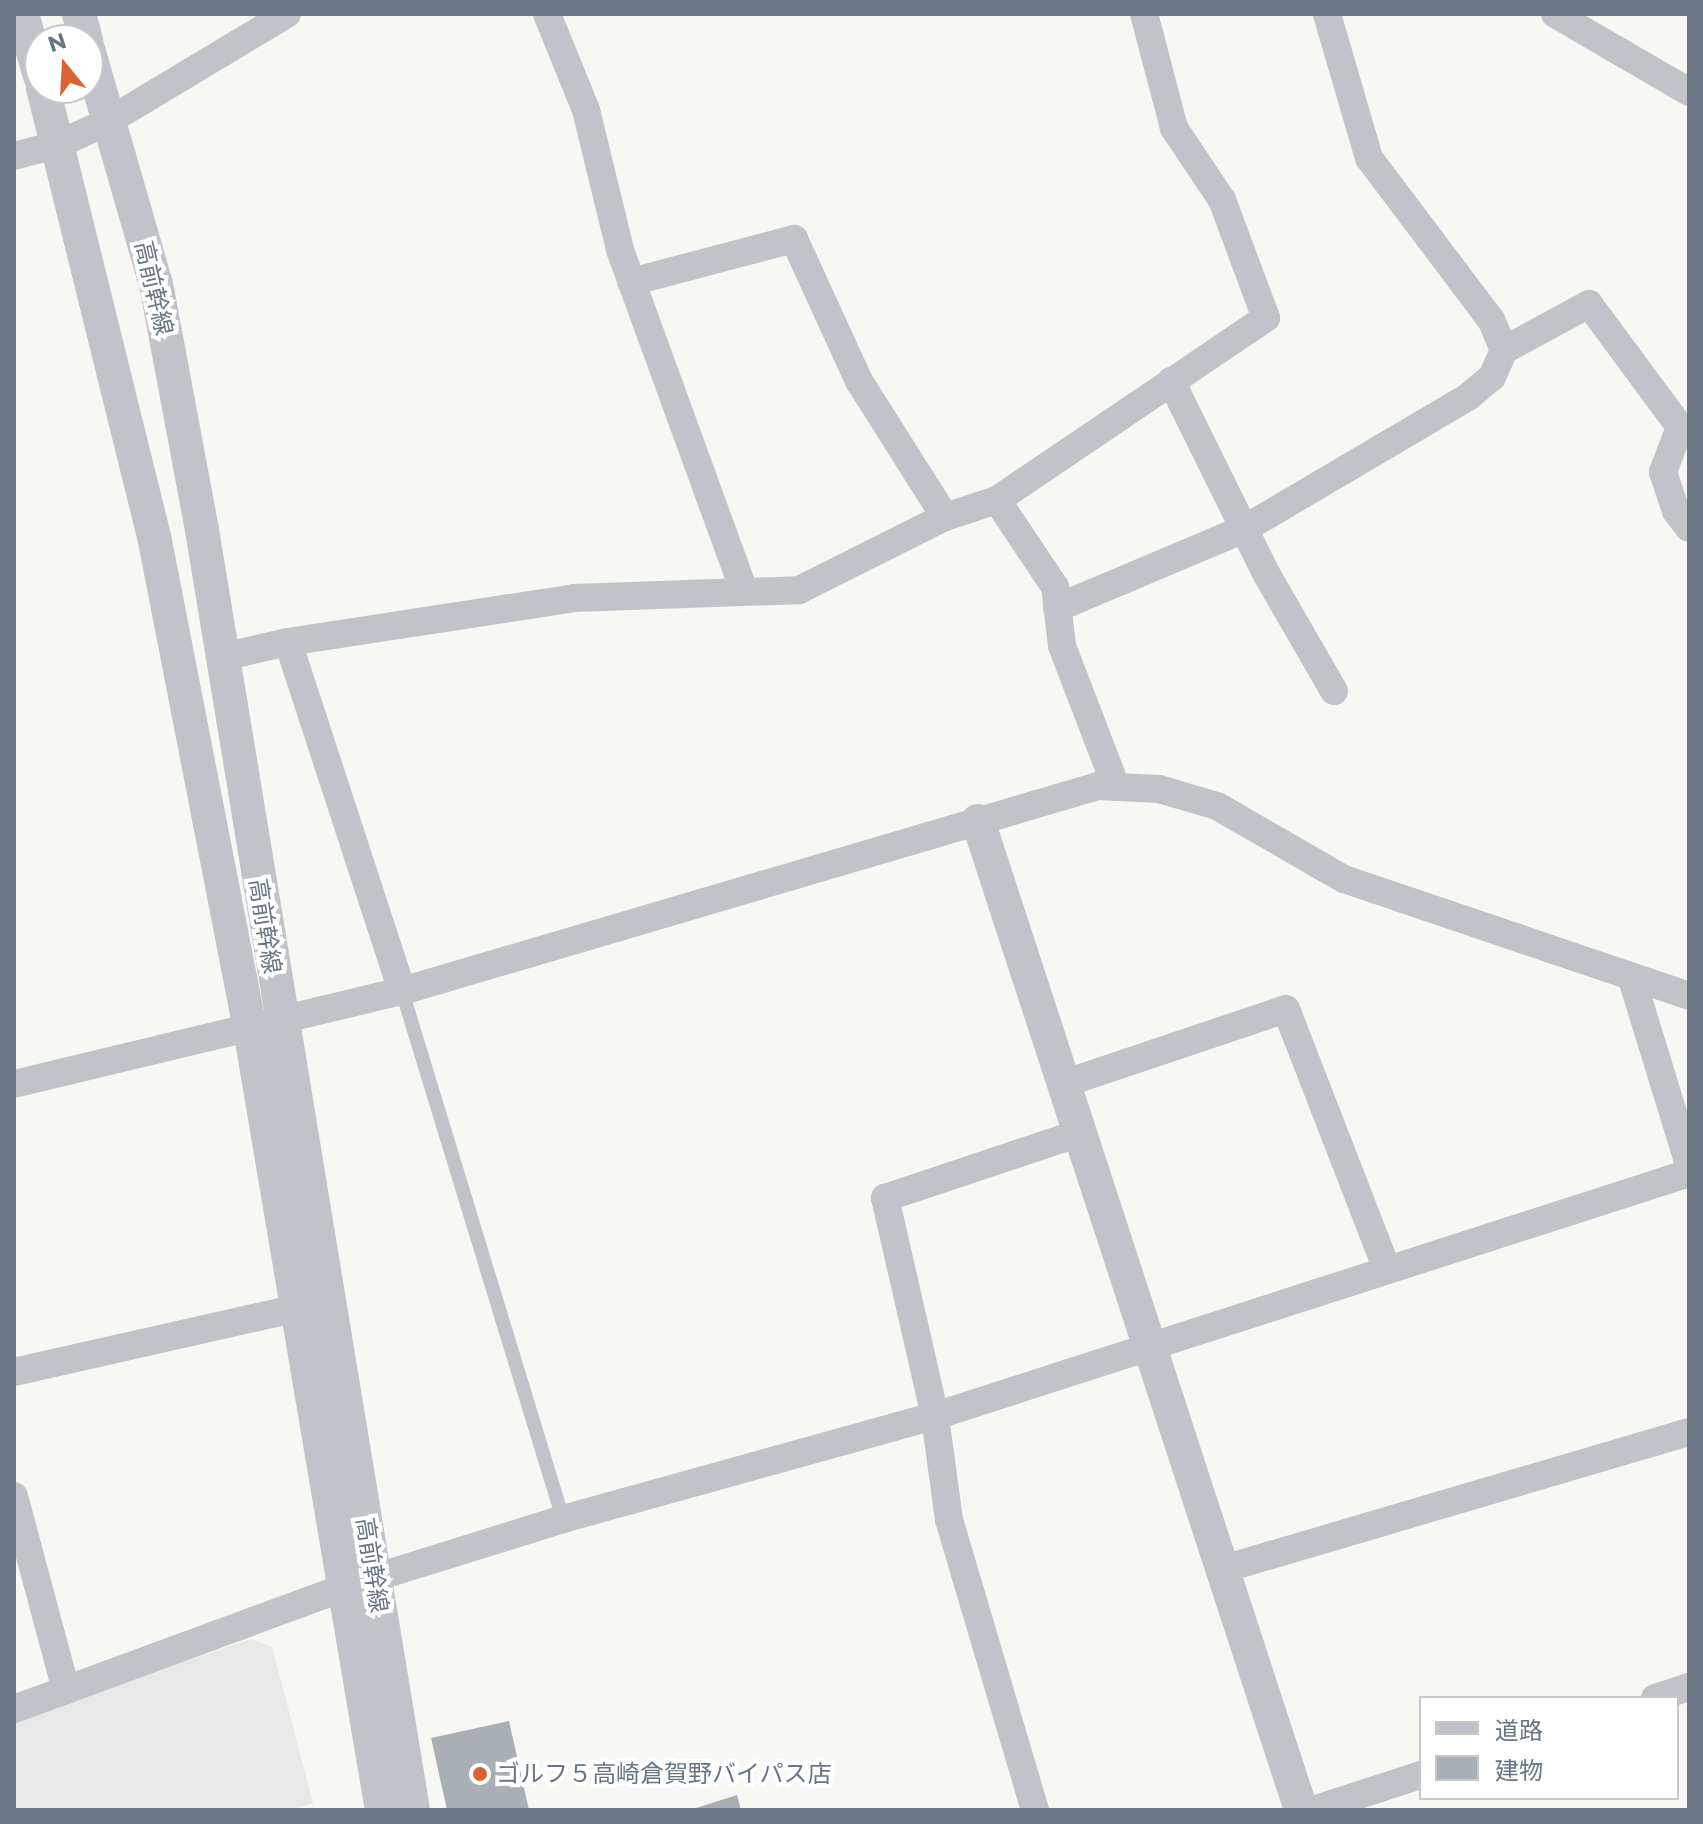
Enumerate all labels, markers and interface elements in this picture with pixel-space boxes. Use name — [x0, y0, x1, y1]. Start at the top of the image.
north arrow — [24, 24, 104, 104]
text: N — [44, 27, 70, 58]
street label: 高前幹線 — [129, 238, 179, 338]
street label: 高前幹線 — [243, 876, 287, 976]
street label: 高前幹線 — [350, 1515, 394, 1615]
legend — [1419, 1696, 1679, 1800]
text: 道路 — [1495, 1716, 1543, 1745]
text: 建物 — [1495, 1756, 1543, 1785]
place label: ゴルフ５高崎倉賀野バイパス店 — [496, 1760, 832, 1788]
marker: ゴルフ５高崎倉賀野バイパス店 — [471, 1765, 489, 1783]

